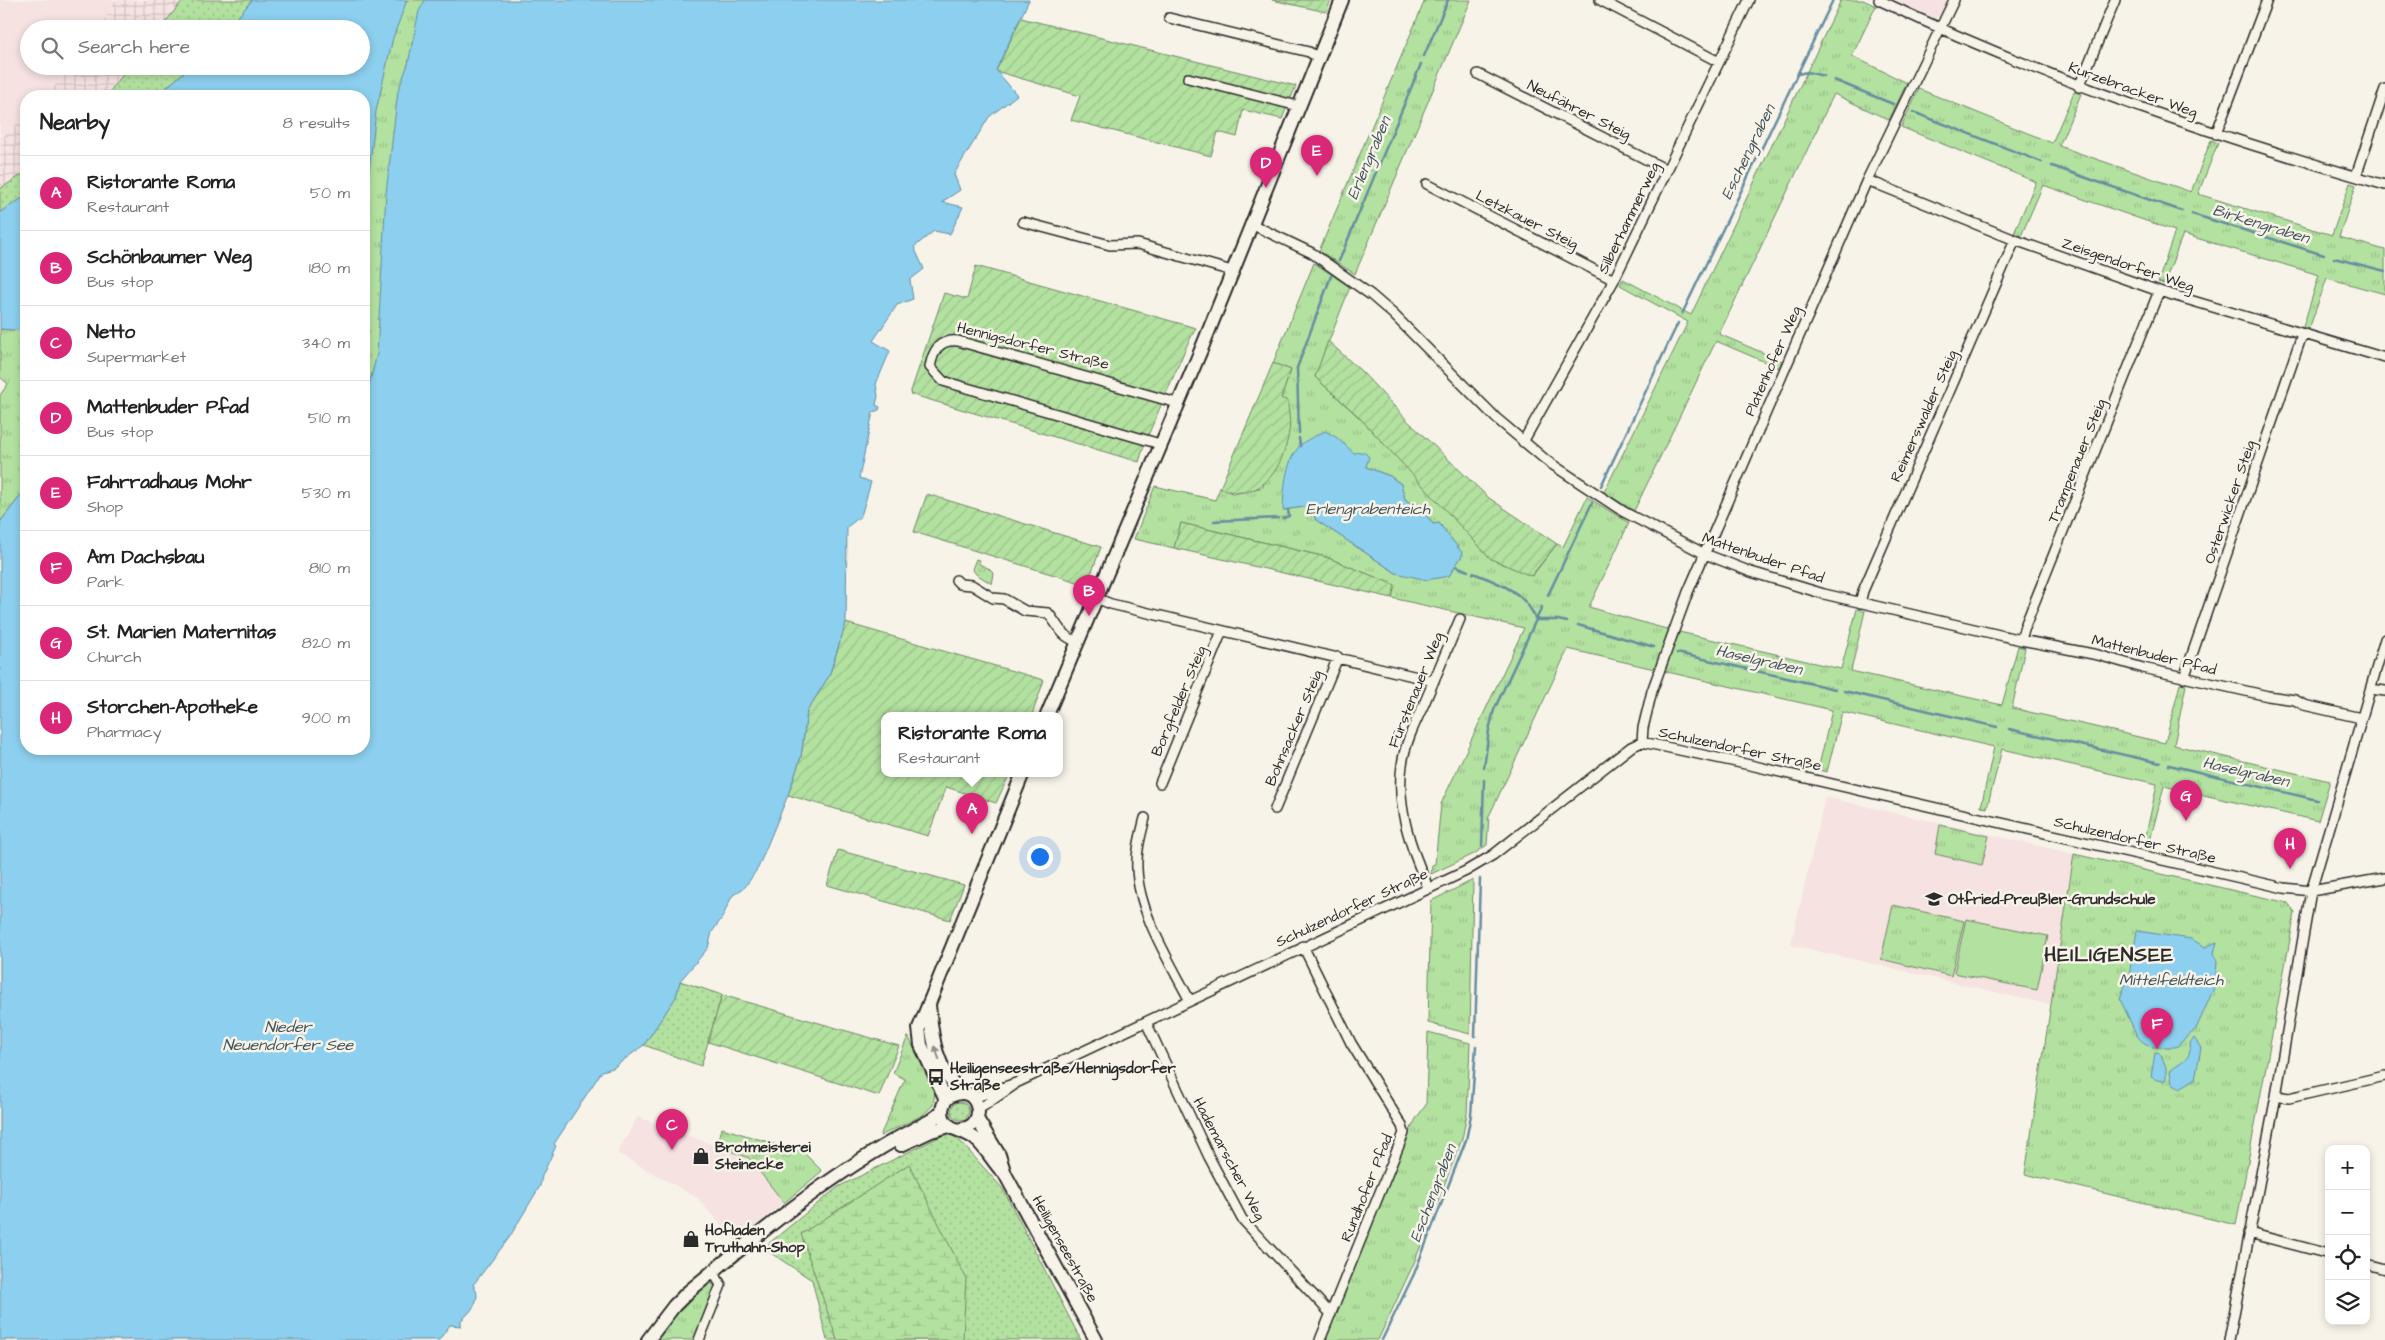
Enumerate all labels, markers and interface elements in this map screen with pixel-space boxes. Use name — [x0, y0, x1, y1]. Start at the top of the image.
search box — [20, 20, 370, 75]
icon: search — [38, 34, 66, 62]
text: Search here — [78, 34, 190, 61]
street label: Kurzebracker Weg — [2065, 57, 2201, 124]
street label: Neufährer Steig — [1523, 75, 1635, 146]
water label: Eschengraben — [1716, 99, 1782, 204]
text: Nearby — [40, 108, 110, 137]
water label: Erlengraben — [1342, 111, 1398, 203]
text: 8 results — [283, 112, 350, 134]
pin: E — [1301, 135, 1333, 176]
pin: D — [1250, 147, 1282, 188]
street label: Silberhammerweg — [1593, 158, 1666, 278]
text: Ristorante Roma — [87, 169, 235, 196]
text: A — [51, 182, 61, 204]
text: 50 m — [310, 182, 350, 204]
street label: Letzkauer Steig — [1472, 185, 1582, 256]
text: Restaurant — [87, 196, 169, 218]
water label: Birkengraben — [2210, 199, 2314, 251]
street label: Zeisgendorfer Weg — [2059, 232, 2197, 299]
text: Schönbaumer Weg — [87, 244, 252, 271]
text: B — [50, 257, 62, 279]
text: 180 m — [309, 257, 350, 279]
text: Bus stop — [87, 271, 153, 293]
street label: Platenhofer Weg — [1739, 302, 1808, 420]
street label: Hennigsdorfer Straße — [955, 317, 1111, 376]
text: Netto — [87, 319, 135, 346]
text: C — [50, 332, 62, 354]
text: 340 m — [302, 332, 350, 354]
text: Supermarket — [87, 346, 186, 368]
street label: Reimerswalder Steig — [1885, 346, 1964, 486]
text: Mattenbuder Pfad — [87, 394, 249, 421]
street label: Trampenauer Steig — [2042, 395, 2113, 527]
text: D — [51, 407, 61, 429]
text: 510 m — [308, 407, 350, 429]
text: Bus stop — [87, 421, 153, 443]
street label: Osterwicker Steig — [2199, 437, 2262, 567]
text: Fahrradhaus Mohr — [87, 469, 252, 496]
text: E — [51, 482, 61, 504]
text: 530 m — [302, 482, 350, 504]
text: Shop — [87, 496, 123, 518]
water label: Erlengrabenteich — [1306, 498, 1431, 521]
street label: Mattenbuder Pfad — [1699, 527, 1827, 589]
text: Am Dachsbau — [87, 544, 205, 571]
text: F — [50, 557, 62, 579]
text: 810 m — [309, 557, 350, 579]
text: Park — [87, 571, 124, 593]
pin: B — [1073, 575, 1105, 616]
text: St. Marien Maternitas — [87, 619, 276, 646]
street label: Fürstenauer Weg — [1383, 629, 1450, 751]
street label: Mattenbuder Pfad — [2089, 629, 2219, 681]
text: G — [50, 632, 62, 654]
text: 820 m — [302, 632, 350, 654]
water label: Haselgraben — [1713, 639, 1806, 682]
street label: Borgfelder Steig — [1146, 642, 1213, 760]
text: Church — [87, 646, 141, 668]
street label: Bohnsacker Steig — [1260, 667, 1329, 790]
text: Storchen-Apotheke — [87, 694, 258, 721]
text: H — [51, 707, 61, 729]
text: 900 m — [302, 707, 350, 729]
popup — [881, 712, 1063, 777]
text: Ristorante Roma — [898, 720, 1046, 747]
text: Pharmacy — [87, 721, 162, 743]
street label: Schulzendorfer Straße — [1657, 722, 1823, 776]
text: Restaurant — [898, 747, 980, 769]
water label: Haselgraben — [2200, 751, 2293, 794]
pin: G — [2170, 780, 2202, 821]
pin: A — [956, 793, 988, 834]
street label: Schulzendorfer Straße — [2052, 811, 2218, 869]
pin: H — [2274, 828, 2306, 869]
your location — [1027, 844, 1053, 870]
street label: Schulzendorfer Straße — [1272, 863, 1432, 953]
school or university icon: Otfried-Preußler-Grundschule — [1924, 889, 1944, 909]
place label: Otfried-Preußler-Grundschule — [1948, 889, 2156, 910]
district label: HEILIGENSEE — [2044, 941, 2174, 969]
water label: Mittelfeldteich — [2119, 969, 2224, 991]
pin: F — [2141, 1008, 2173, 1049]
water label: Nieder Neuendorfer See — [223, 1016, 355, 1056]
one-way arrow — [933, 1045, 940, 1060]
place label: Heiligenseestraße/Hennigsdorfer Straße — [949, 1058, 1176, 1096]
bus stop icon: Heiligenseestraße/Hennigsdorfer Straße — [926, 1067, 946, 1087]
street label: Hademarscher Weg — [1187, 1094, 1271, 1225]
pin: C — [656, 1109, 688, 1150]
street label: Rundhofer Pfad — [1336, 1131, 1398, 1245]
place label: Brotmeisterei Steinecke — [714, 1137, 812, 1175]
water label: Eschengraben — [1404, 1139, 1463, 1245]
map controls — [2325, 1145, 2370, 1325]
button: + — [2325, 1145, 2370, 1190]
shop icon: Brotmeisterei Steinecke — [691, 1146, 711, 1166]
button: − — [2325, 1190, 2370, 1235]
street label: Heiligenseestraße — [1026, 1192, 1103, 1307]
place label: Hofladen Truthahn-Shop — [704, 1220, 805, 1258]
shop icon: Hofladen Truthahn-Shop — [681, 1229, 701, 1249]
button: locate — [2325, 1235, 2370, 1280]
button: layers — [2325, 1280, 2370, 1325]

